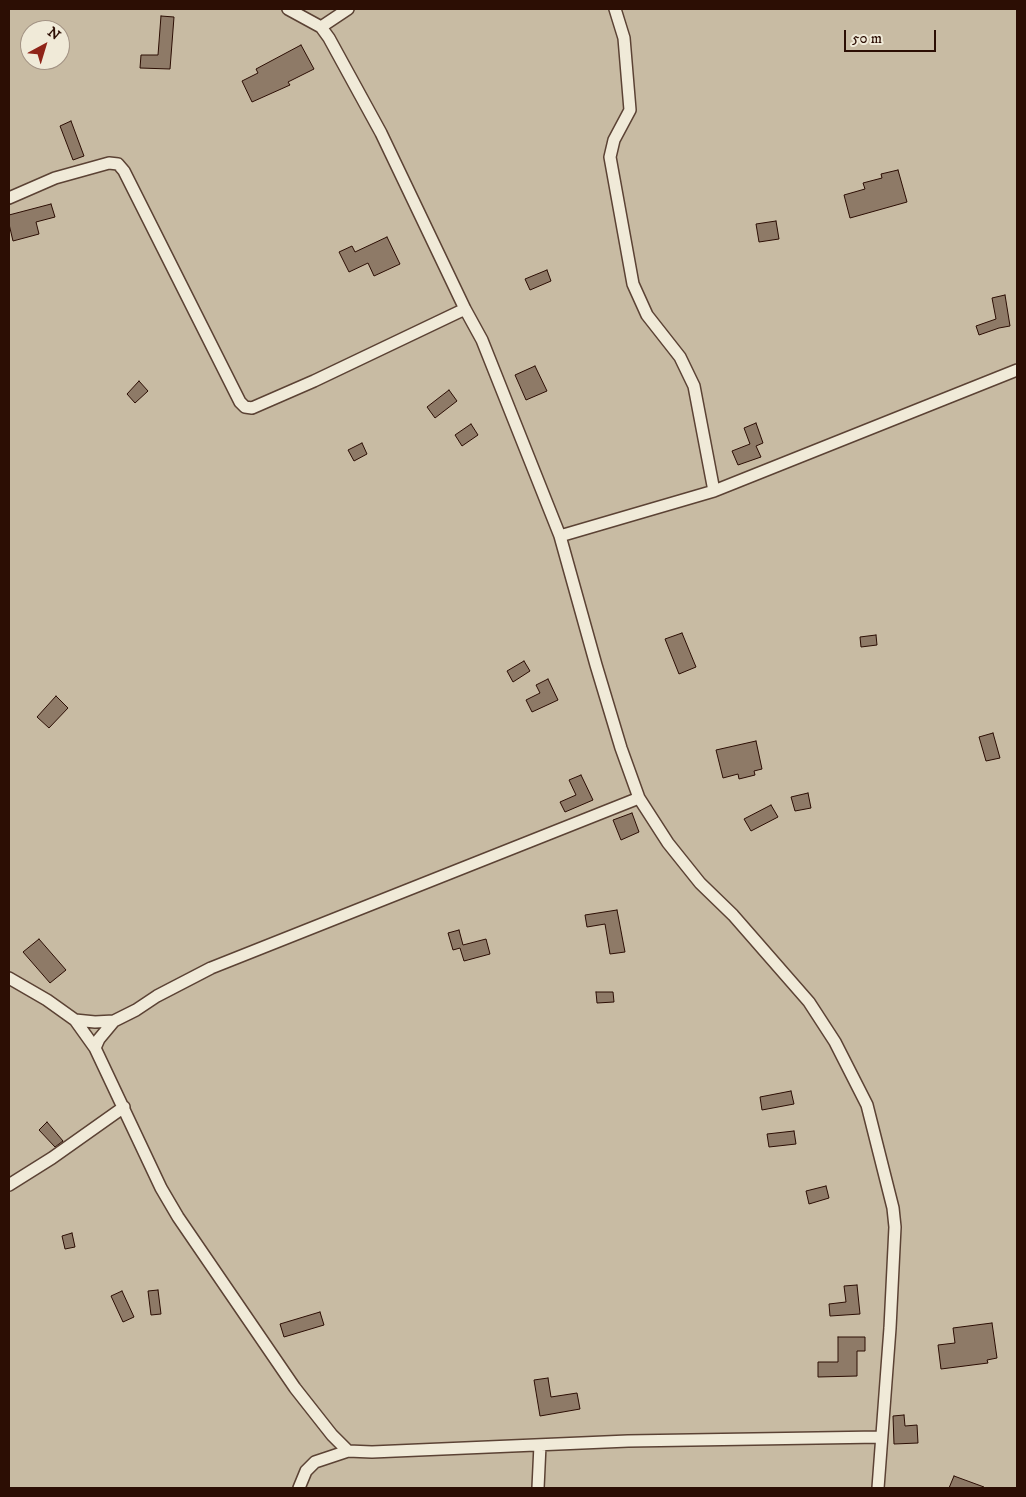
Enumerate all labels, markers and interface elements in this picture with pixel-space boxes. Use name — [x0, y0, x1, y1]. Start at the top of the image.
north arrow — [20, 20, 70, 70]
scale bar — [846, 20, 938, 52]
text: N — [44, 24, 64, 45]
text: 50 m — [852, 29, 882, 48]

